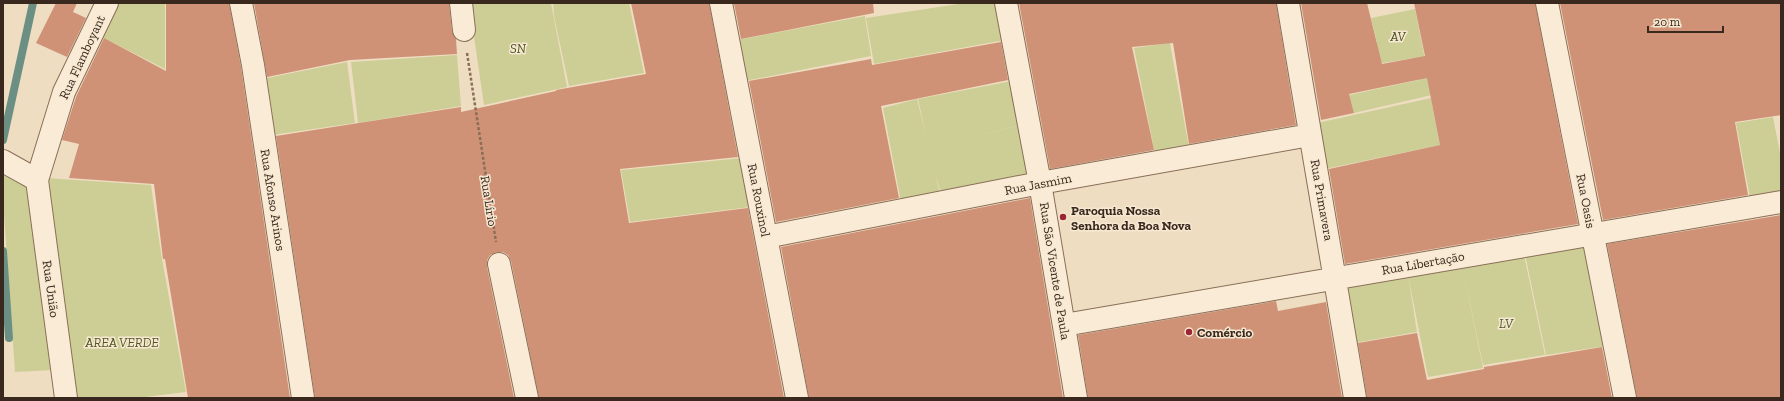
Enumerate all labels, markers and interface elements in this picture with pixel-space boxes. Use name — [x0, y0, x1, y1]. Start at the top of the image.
scale bar — [1648, 8, 1723, 34]
street label: Rua Flamboyant — [56, 12, 108, 102]
text: 20 m — [1654, 15, 1681, 29]
park label: AV — [1389, 29, 1407, 44]
park label: SN — [510, 41, 527, 56]
street label: Rua Afonso Arinos — [258, 148, 289, 252]
street label: Rua Primavera — [1307, 158, 1337, 243]
street label: Rua Rouxinol — [745, 162, 774, 238]
street label: Rua Jasmim — [1003, 170, 1074, 198]
street label: Rua Oasis — [1573, 172, 1599, 230]
street label: Rua Lírio — [478, 175, 500, 228]
street label: Rua São Vicente de Paula — [1037, 201, 1073, 342]
place label: Paroquia Nossa Senhora da Boa Nova — [1071, 203, 1192, 233]
marker: Paroquia Nossa Senhora da Boa Nova — [1058, 212, 1068, 222]
street label: Rua Libertação — [1380, 248, 1466, 278]
street label: Rua União — [40, 259, 62, 319]
park label: LV — [1499, 316, 1514, 331]
place label: Comércio — [1197, 325, 1253, 340]
marker: Comércio — [1184, 327, 1194, 337]
park label: AREA VERDE — [84, 335, 159, 350]

